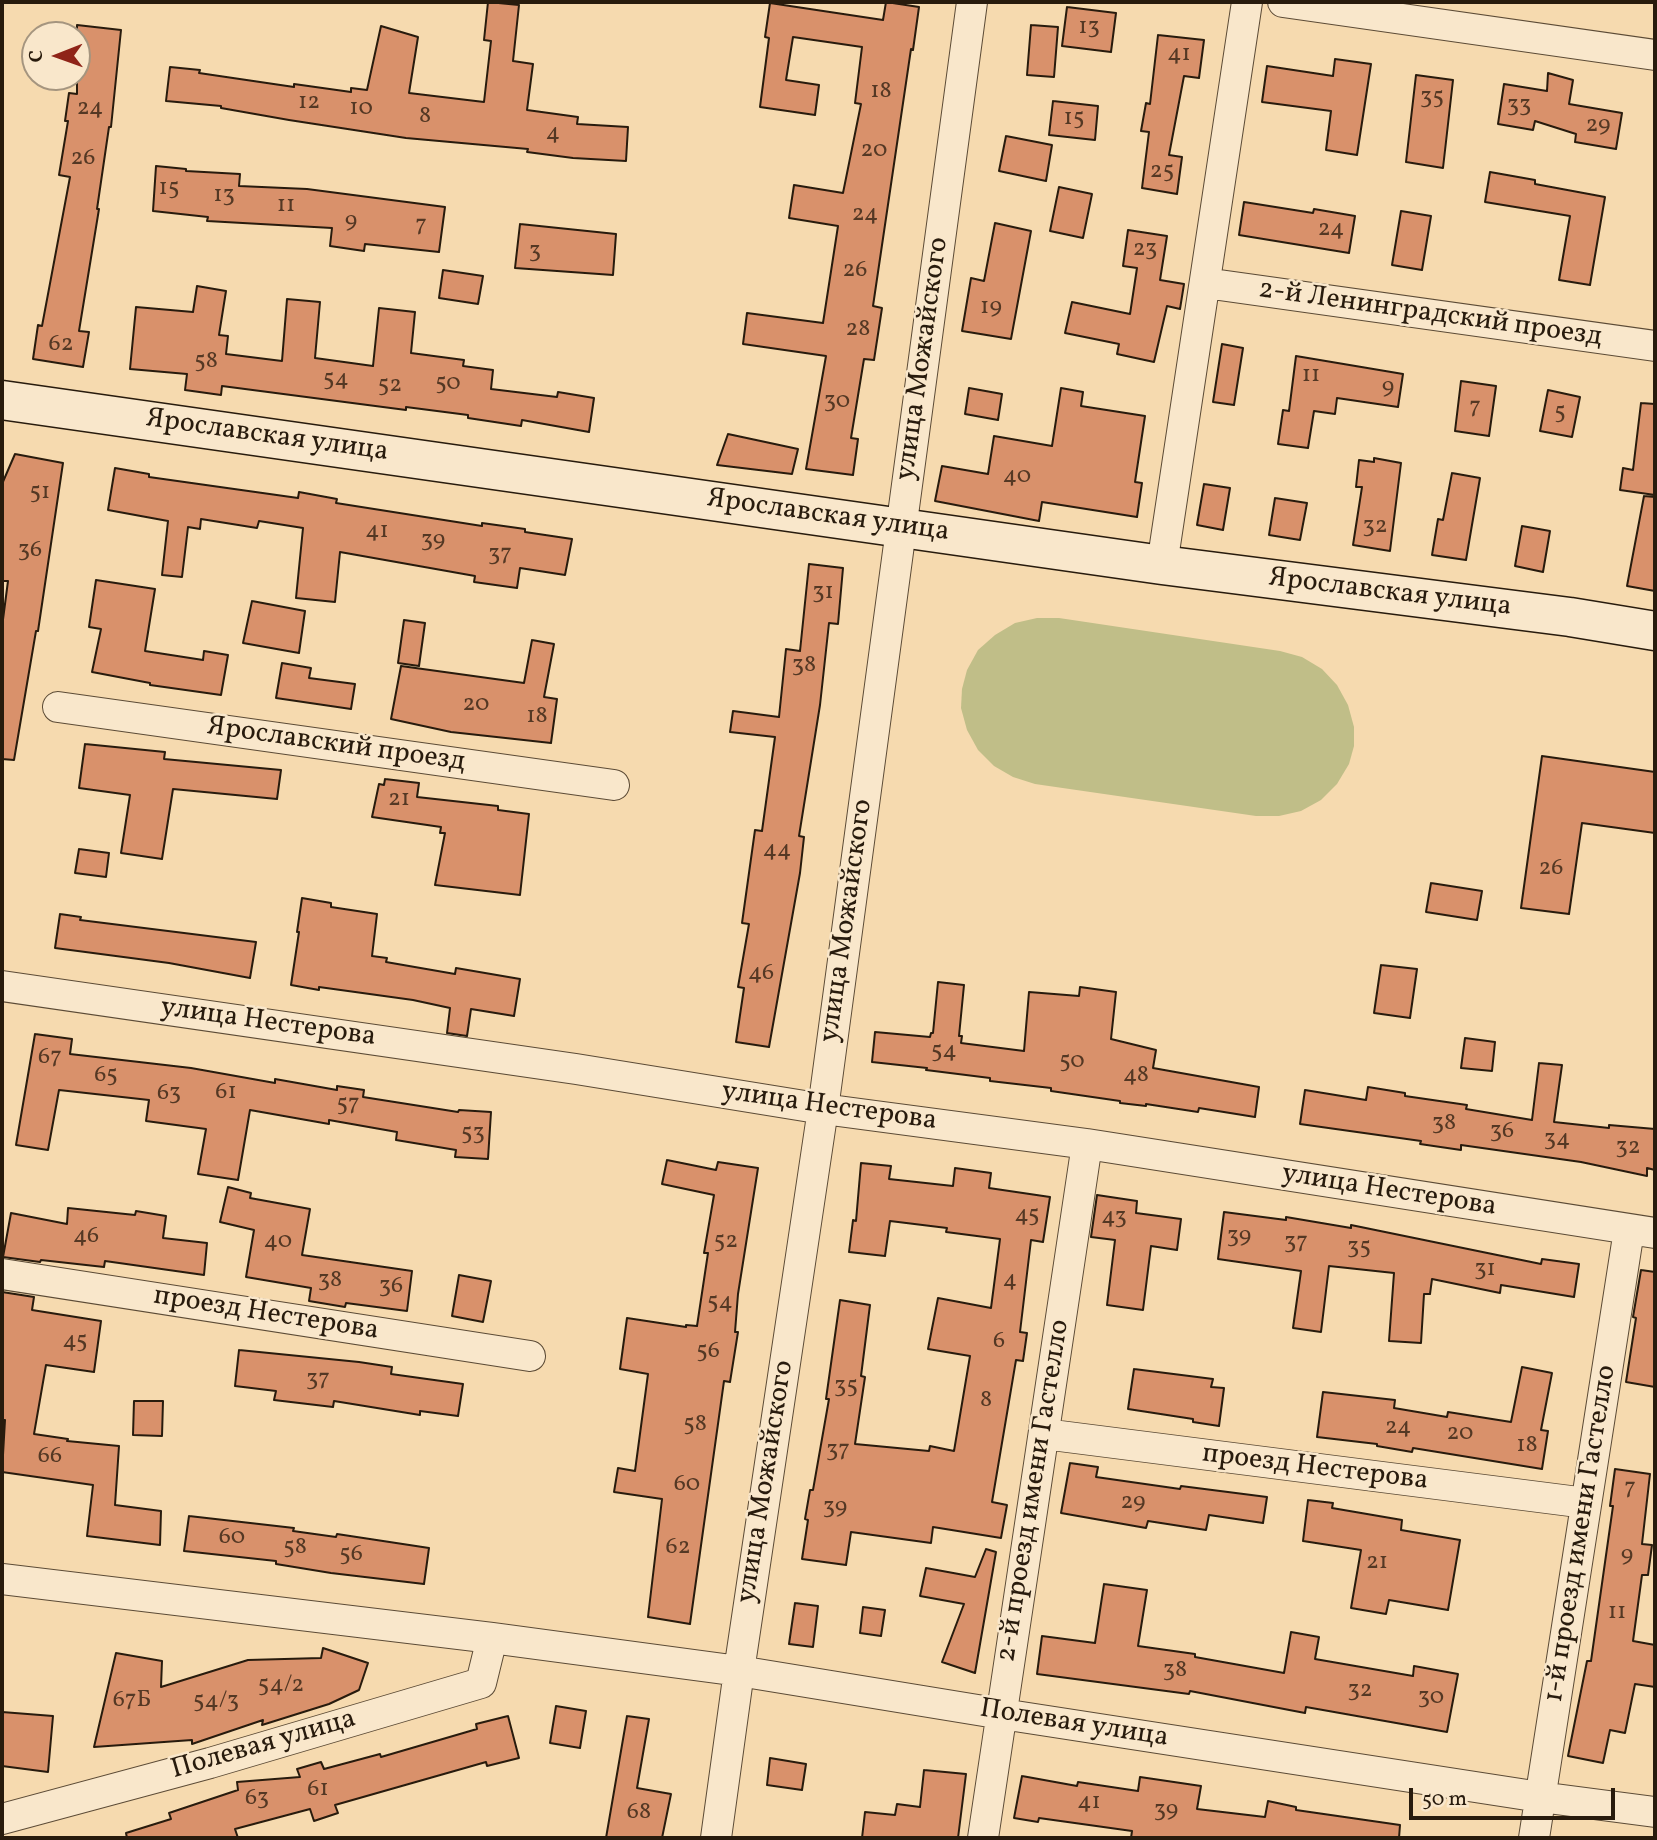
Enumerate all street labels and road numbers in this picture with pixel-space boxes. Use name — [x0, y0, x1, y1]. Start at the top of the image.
street label: улица Можайского — [890, 235, 958, 483]
street label: 2-й Ленинградский проезд — [1256, 274, 1604, 356]
street label: Ярославская улица — [144, 403, 390, 471]
street label: Ярославская улица — [705, 483, 951, 551]
street label: Ярославская улица — [1267, 562, 1513, 626]
street label: Ярославский проезд — [205, 711, 467, 781]
street label: улица Можайского — [814, 797, 882, 1045]
street label: улица Нестерова — [158, 992, 378, 1056]
street label: улица Нестерова — [719, 1076, 939, 1140]
street label: улица Нестерова — [1279, 1158, 1499, 1226]
street label: проезд Нестерова — [151, 1281, 381, 1349]
street label: 2-й проезд имени Гастелло — [991, 1317, 1079, 1665]
street label: улица Можайского — [731, 1358, 803, 1606]
street label: 1-й проезд имени Гастелло — [1539, 1363, 1625, 1705]
street label: проезд Нестерова — [1200, 1438, 1430, 1500]
street label: Полевая улица — [977, 1694, 1171, 1756]
street label: Полевая улица — [168, 1704, 360, 1788]

